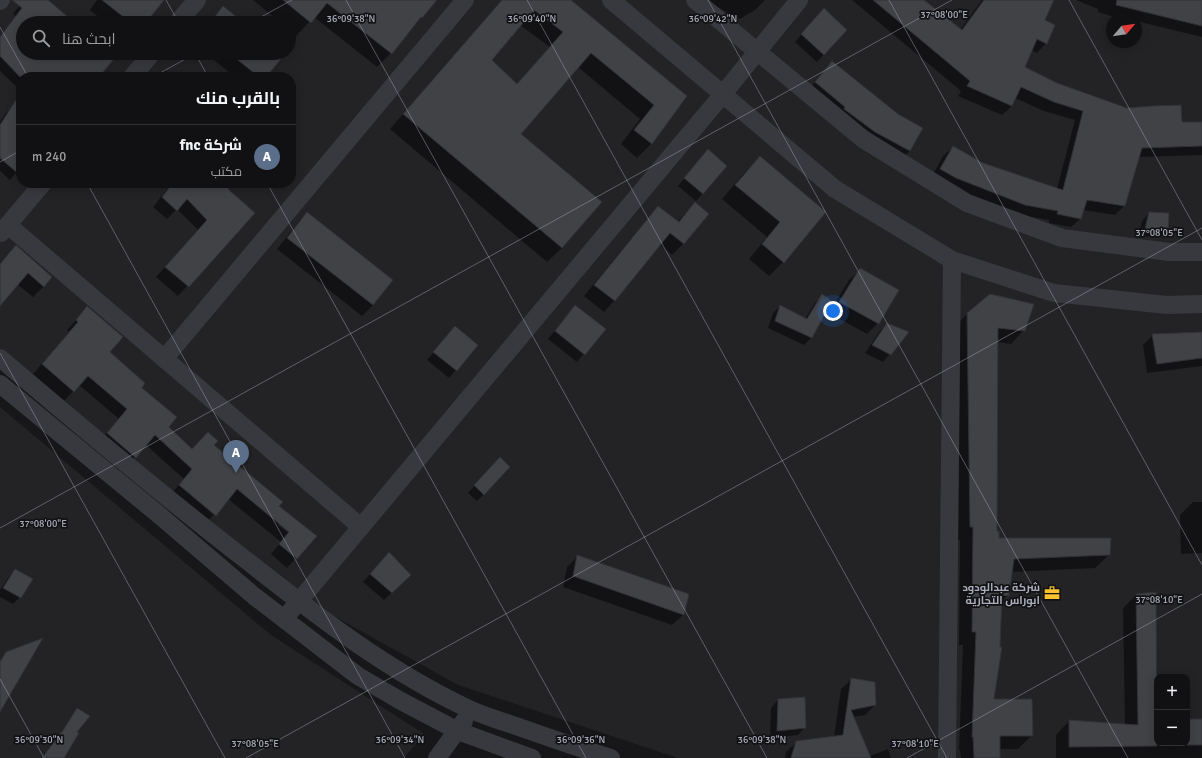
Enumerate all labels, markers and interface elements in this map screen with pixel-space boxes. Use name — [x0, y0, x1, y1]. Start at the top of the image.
text: 37°08'00"E — [920, 9, 968, 21]
north arrow — [1106, 12, 1142, 48]
text: 36°09'38"N — [327, 13, 375, 25]
text: 36°09'40"N — [508, 13, 556, 25]
text: 36°09'42"N — [689, 13, 737, 25]
search box — [16, 16, 296, 60]
icon: search — [30, 27, 52, 49]
text: ابحث هنا — [62, 30, 115, 48]
text: بالقرب منك — [196, 88, 280, 109]
text: شركة fnc — [180, 136, 242, 154]
text: 240 m — [32, 149, 66, 165]
text: A — [263, 149, 271, 165]
text: مكتب — [211, 164, 242, 180]
text: 37°08'05"E — [1135, 227, 1183, 239]
your location — [823, 301, 843, 321]
pin: A — [223, 440, 249, 473]
text: 37°08'00"E — [19, 518, 67, 530]
place label: شركة عبدالودود ابوراس التجارية — [962, 581, 1040, 608]
office icon: شركة عبدالودود ابوراس التجارية — [1043, 584, 1061, 602]
text: 37°08'10"E — [1135, 594, 1183, 606]
map controls — [1154, 674, 1190, 746]
button: + — [1154, 674, 1190, 710]
button: − — [1154, 710, 1190, 746]
text: 36°09'30"N — [15, 734, 63, 746]
text: 36°09'34"N — [376, 734, 424, 746]
text: 36°09'36"N — [557, 734, 605, 746]
text: 36°09'38"N — [738, 734, 786, 746]
text: 37°08'05"E — [231, 738, 279, 750]
text: 37°08'10"E — [891, 738, 939, 750]

